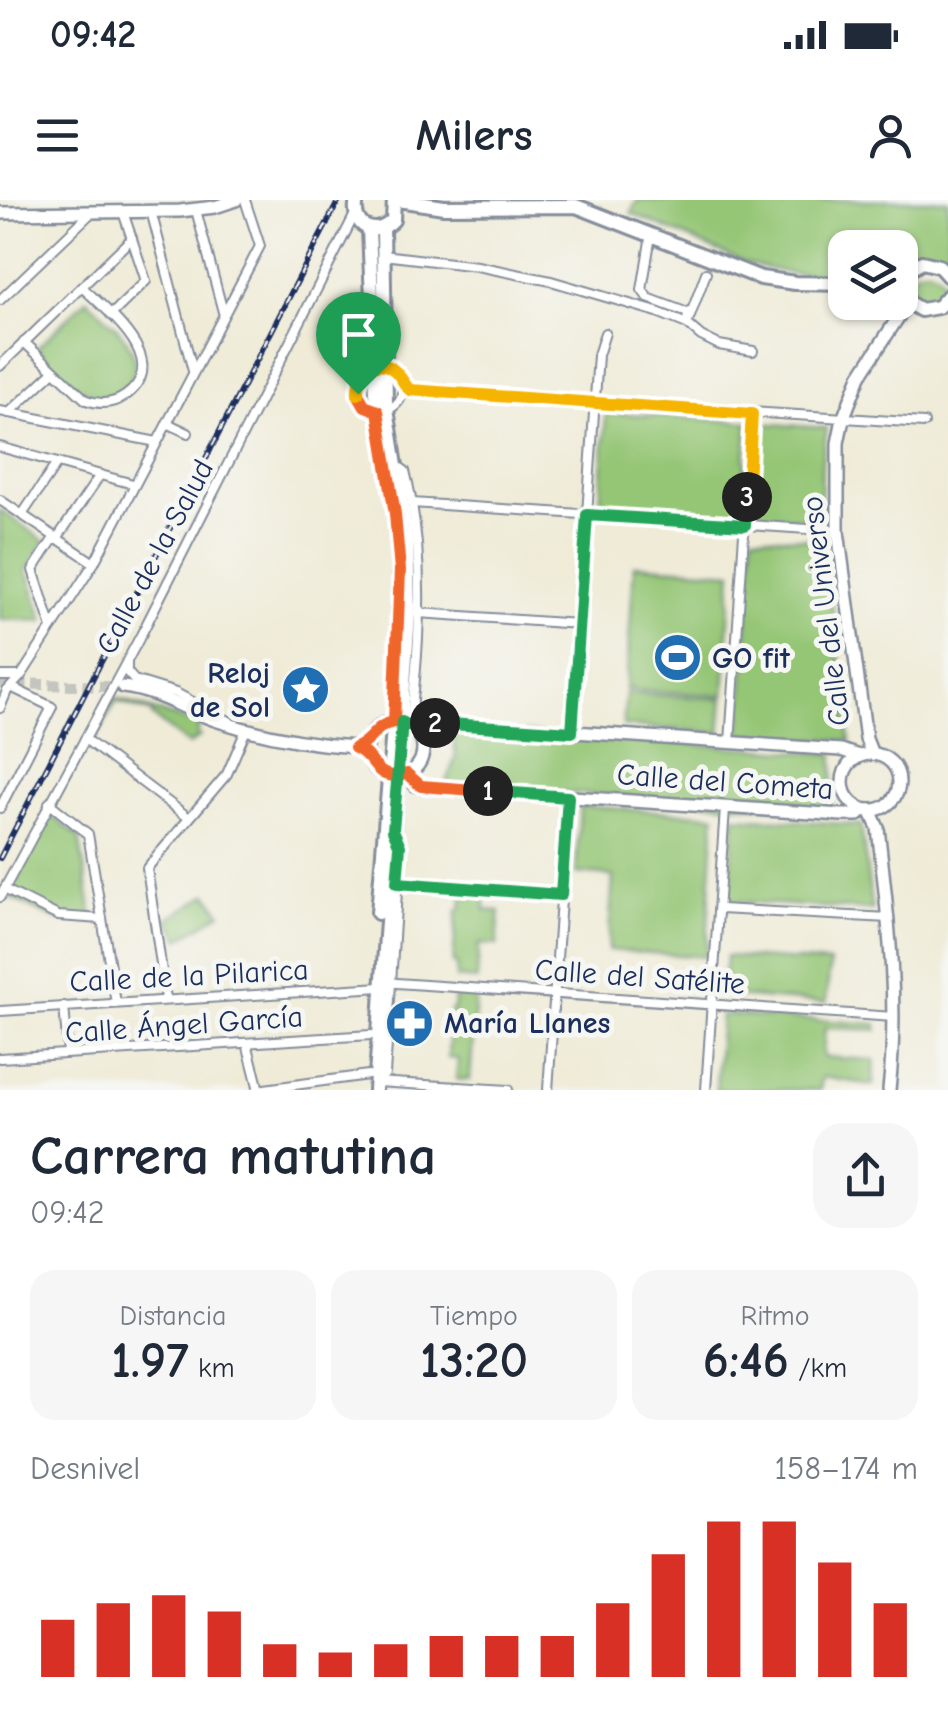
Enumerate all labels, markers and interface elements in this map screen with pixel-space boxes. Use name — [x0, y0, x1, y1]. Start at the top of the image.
text: 09:42 — [50, 13, 136, 57]
icon: menu — [30, 108, 85, 163]
icon: person — [863, 108, 918, 163]
text: Milers — [415, 109, 533, 161]
map controls — [828, 230, 918, 320]
button: layers — [828, 230, 918, 320]
pin — [316, 292, 401, 395]
icon: arrive — [331, 307, 386, 362]
street label: Calle de la Salud — [89, 454, 221, 660]
pin: 3 — [722, 472, 772, 522]
text: 3 — [740, 481, 754, 513]
street label: Calle del Universo — [795, 494, 857, 728]
sports icon: GO fit — [651, 632, 703, 684]
place label: GO fit — [712, 641, 791, 676]
place label: Reloj de Sol — [190, 656, 270, 725]
place icon: Reloj de Sol — [279, 664, 331, 716]
pin: 2 — [410, 698, 460, 748]
text: 2 — [428, 707, 442, 739]
street label: Calle del Cometa — [616, 757, 834, 807]
pin: 1 — [463, 766, 513, 816]
text: 1 — [482, 775, 494, 807]
street label: Calle de la Pilarica — [69, 952, 309, 1000]
street label: Calle del Satélite — [534, 952, 746, 1002]
pharmacy icon: María Llanes — [383, 997, 435, 1049]
street label: Calle Ángel García — [64, 998, 304, 1051]
place label: María Llanes — [444, 1006, 610, 1041]
button: share — [813, 1123, 918, 1228]
text: Carrera matutina — [30, 1124, 436, 1188]
text: 09:42 — [30, 1194, 105, 1231]
text: Distancia — [119, 1300, 227, 1332]
text: Tiempo — [430, 1300, 518, 1332]
text: Ritmo — [740, 1300, 810, 1332]
text: 1.97 — [111, 1332, 189, 1390]
text: 13:20 — [420, 1332, 528, 1390]
text: 6:46 — [703, 1332, 789, 1390]
text: km — [189, 1352, 235, 1384]
text: /km — [789, 1352, 847, 1384]
text: Desnivel — [30, 1450, 140, 1487]
text: 158–174 m — [774, 1450, 918, 1487]

